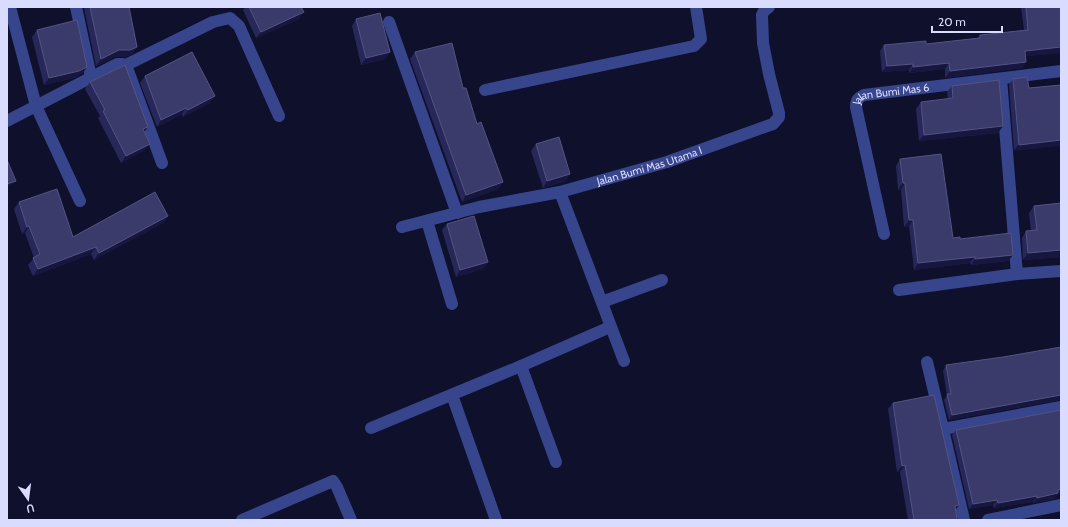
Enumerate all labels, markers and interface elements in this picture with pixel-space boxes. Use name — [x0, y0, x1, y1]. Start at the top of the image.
scale bar — [932, 8, 1002, 34]
text: 20 m — [938, 14, 966, 29]
street label: Jalan Bumi Mas 6 — [849, 80, 930, 107]
street label: Jalan Bumi Mas Utama I — [594, 143, 704, 189]
north arrow — [8, 479, 48, 519]
text: U — [25, 501, 36, 516]

